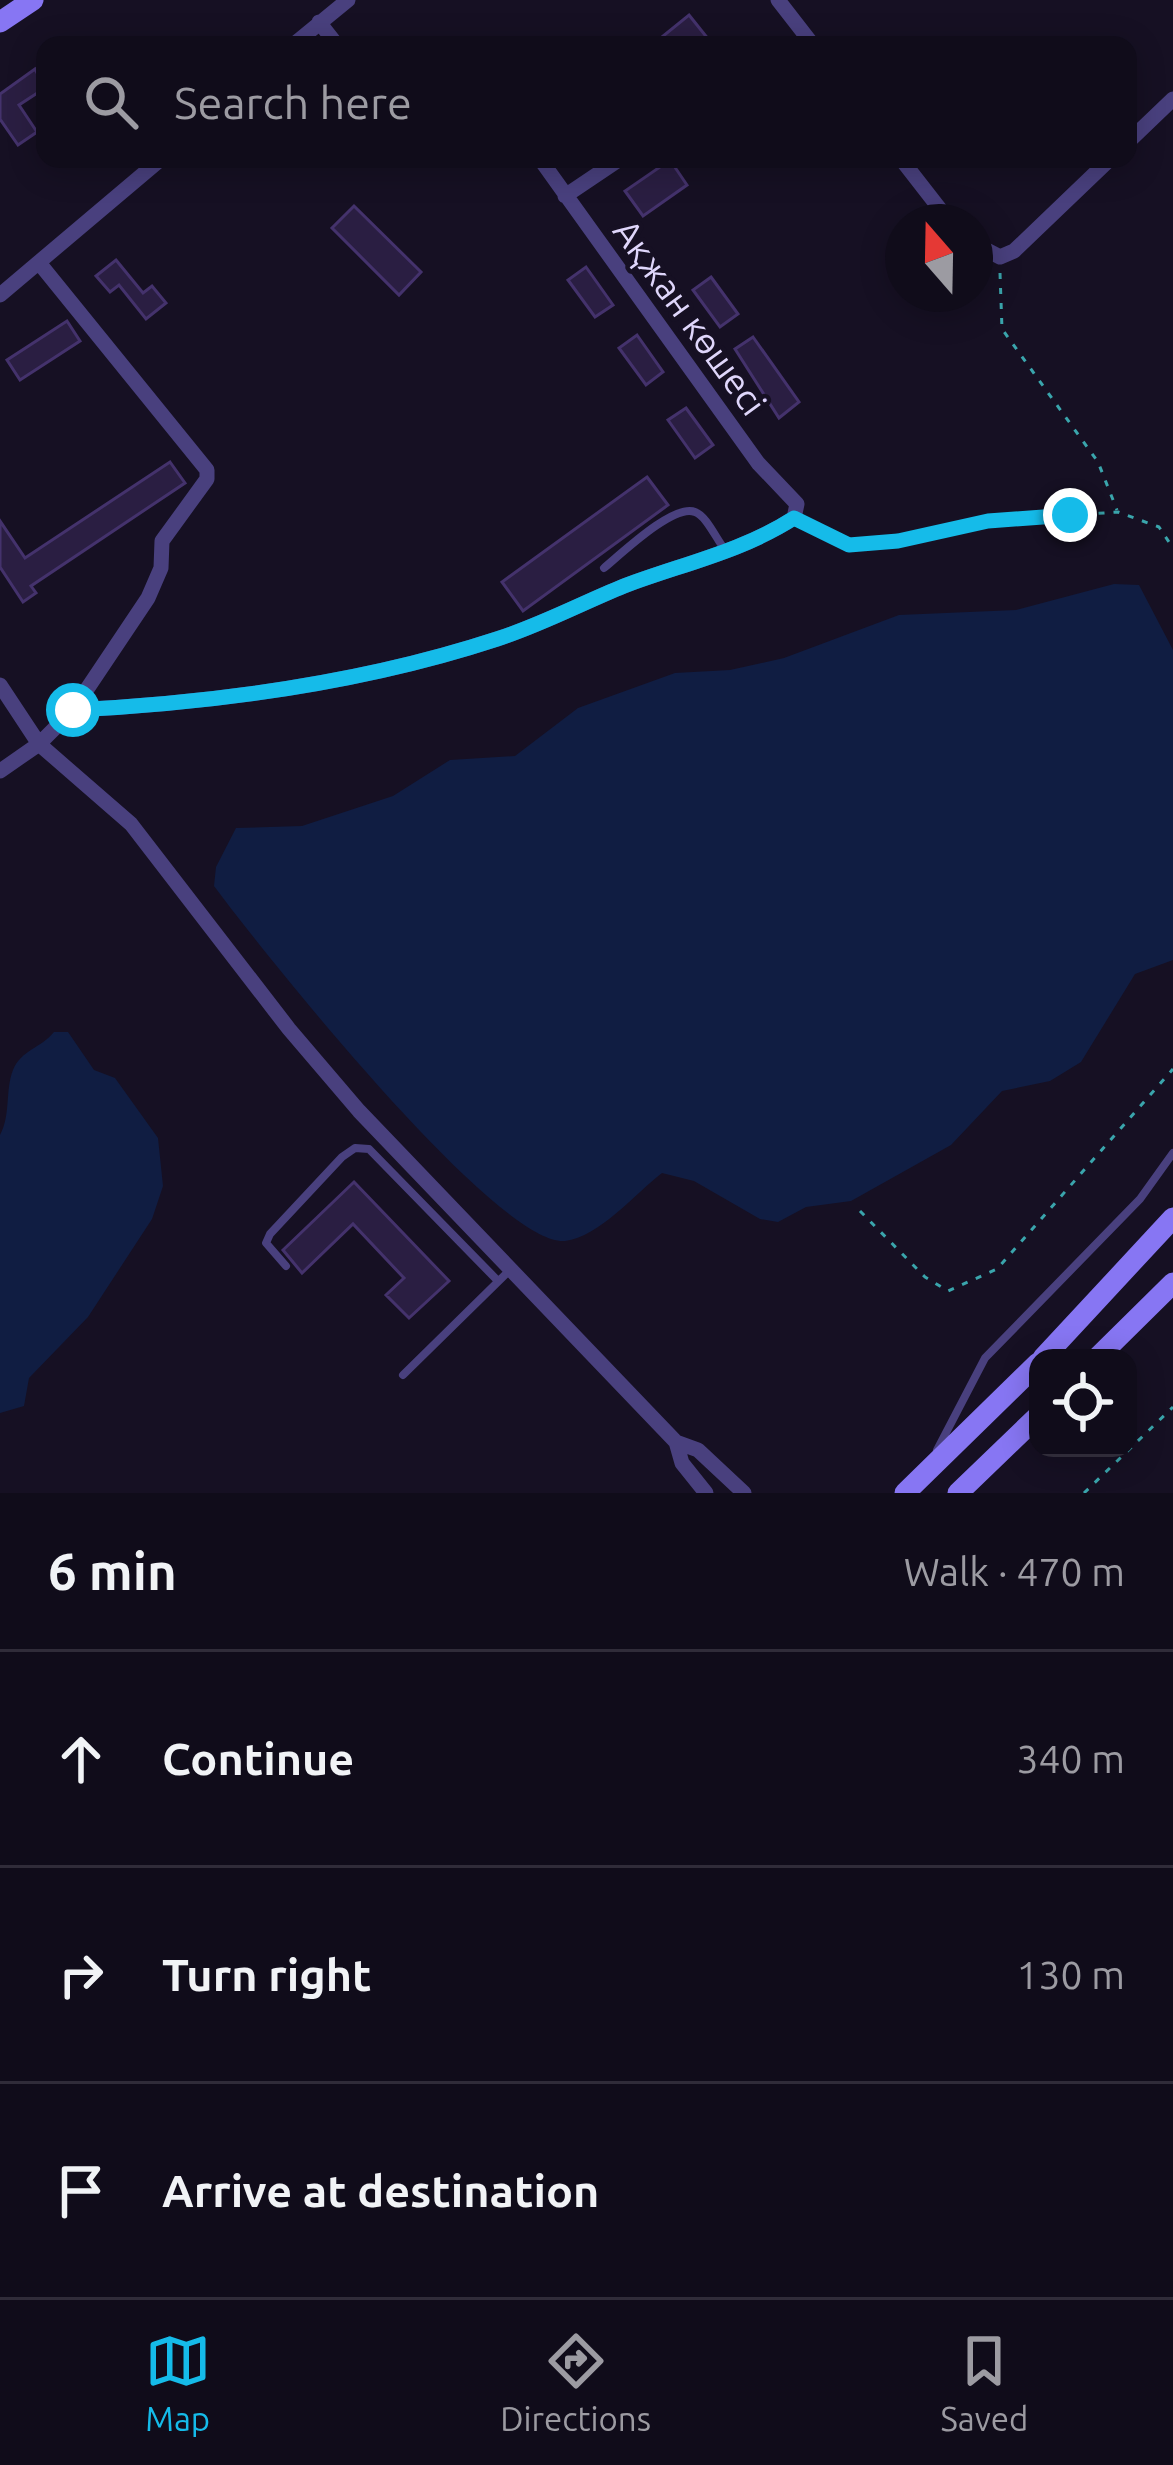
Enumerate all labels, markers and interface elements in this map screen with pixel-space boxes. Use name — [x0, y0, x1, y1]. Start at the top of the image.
search box — [36, 36, 1137, 168]
icon: search — [78, 69, 144, 135]
text: Search here — [174, 77, 412, 128]
north arrow — [885, 204, 993, 312]
street label: Ақжан көшесі — [606, 211, 775, 422]
route end — [1043, 488, 1097, 542]
route start — [46, 683, 100, 737]
map controls — [1029, 1349, 1137, 1457]
button: locate — [1029, 1349, 1137, 1457]
text: 6 min — [48, 1542, 177, 1600]
text: Walk · 470 m — [904, 1550, 1125, 1593]
icon: ahead — [48, 1726, 114, 1792]
text: Continue — [162, 1733, 354, 1784]
text: 340 m — [1016, 1737, 1125, 1780]
icon: right — [48, 1942, 114, 2008]
text: Turn right — [162, 1949, 371, 2000]
text: 130 m — [1016, 1953, 1125, 1996]
icon: arrive — [48, 2158, 114, 2224]
text: Arrive at destination — [162, 2165, 599, 2216]
tab: Map — [145, 2328, 211, 2437]
tab: Directions — [500, 2328, 651, 2437]
tab: Saved — [940, 2328, 1028, 2437]

